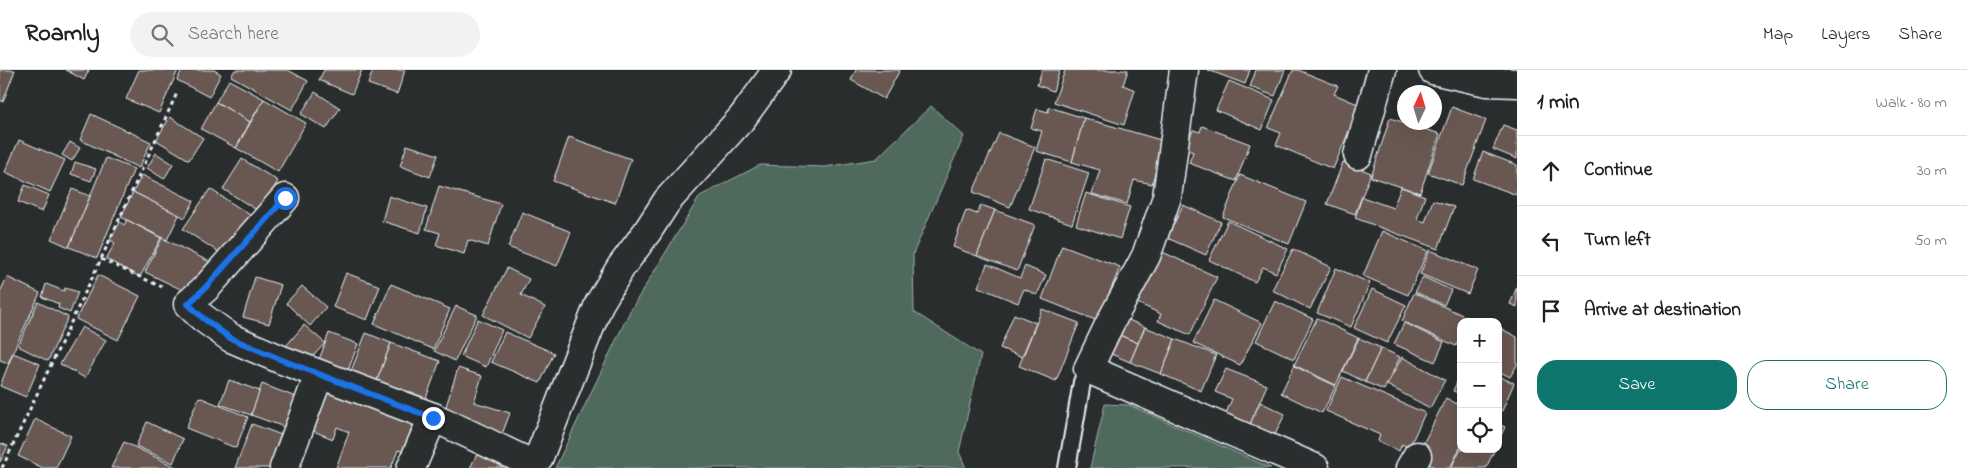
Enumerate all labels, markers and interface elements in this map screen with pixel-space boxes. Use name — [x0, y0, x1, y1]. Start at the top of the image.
search box — [130, 12, 480, 57]
text: Roamly — [25, 17, 100, 52]
icon: search — [148, 21, 176, 49]
text: Search here — [188, 21, 279, 48]
text: Map — [1763, 22, 1793, 48]
text: Layers — [1821, 22, 1871, 48]
text: Share — [1899, 22, 1942, 48]
north arrow — [1397, 85, 1442, 130]
text: 1 min — [1537, 88, 1579, 118]
text: Walk · 80 m — [1876, 91, 1947, 115]
icon: ahead — [1537, 157, 1565, 185]
text: Continue — [1584, 157, 1652, 184]
text: 30 m — [1917, 159, 1947, 183]
route start — [274, 187, 297, 210]
icon: left — [1537, 227, 1565, 255]
text: Turn left — [1584, 227, 1651, 254]
text: 50 m — [1915, 229, 1947, 253]
icon: arrive — [1537, 297, 1565, 325]
text: Arrive at destination — [1584, 297, 1741, 324]
map controls — [1457, 318, 1502, 453]
button: + — [1457, 318, 1502, 363]
button: Save — [1537, 360, 1737, 410]
button: Share — [1747, 360, 1947, 410]
button: − — [1457, 363, 1502, 408]
route end — [422, 407, 445, 430]
button: locate — [1457, 408, 1502, 453]

